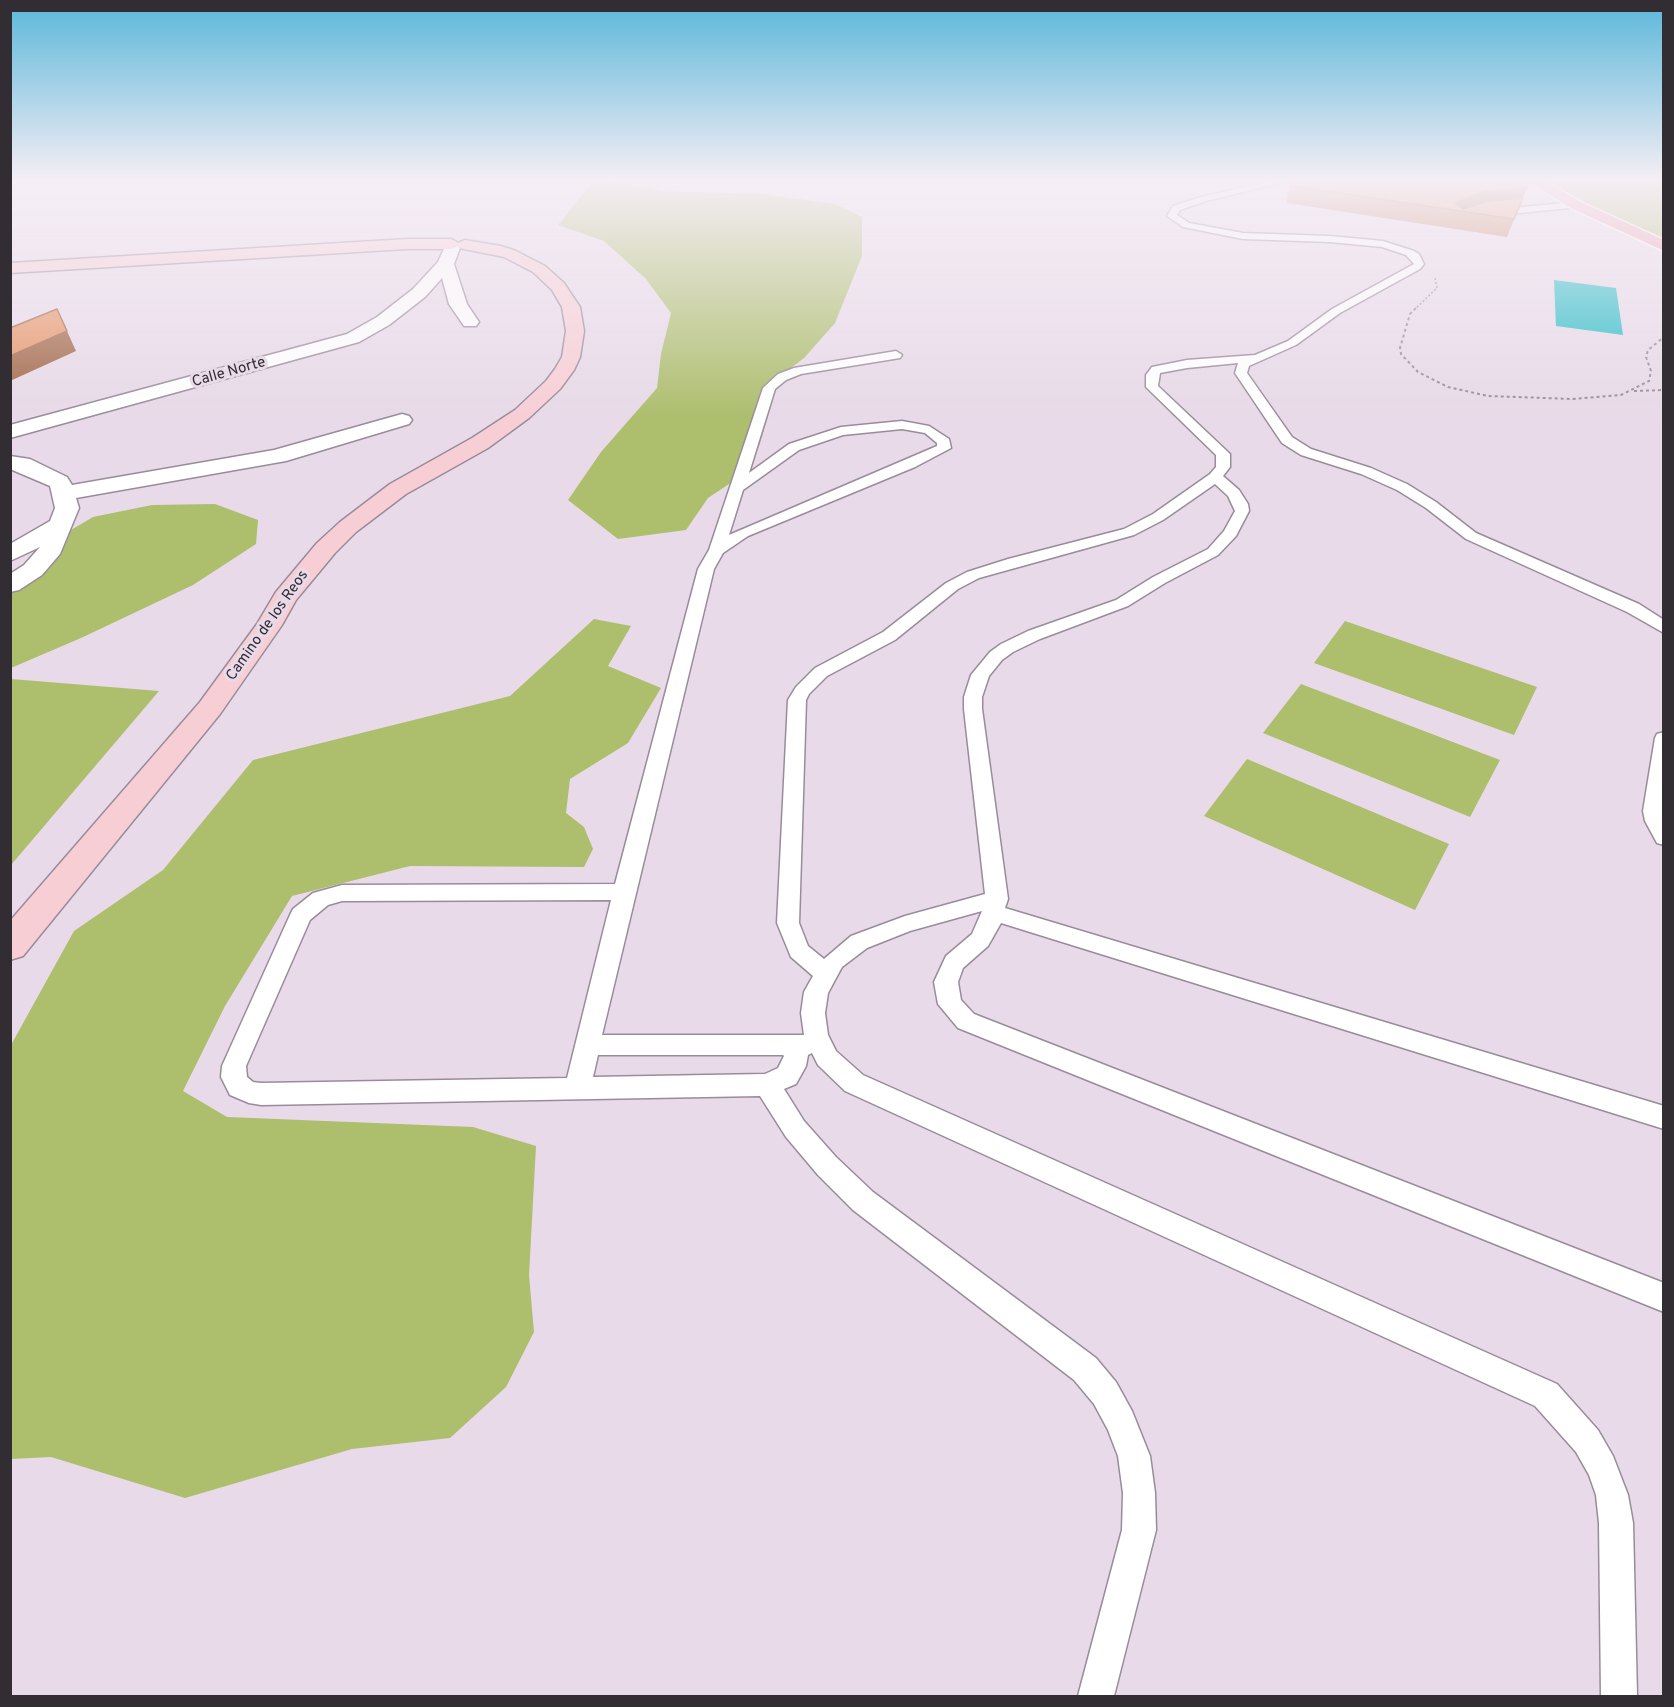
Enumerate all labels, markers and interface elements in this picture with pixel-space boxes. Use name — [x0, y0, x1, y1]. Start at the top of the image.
street label: Calle Norte — [190, 354, 268, 392]
street label: Camino de los Reos — [223, 567, 313, 685]

